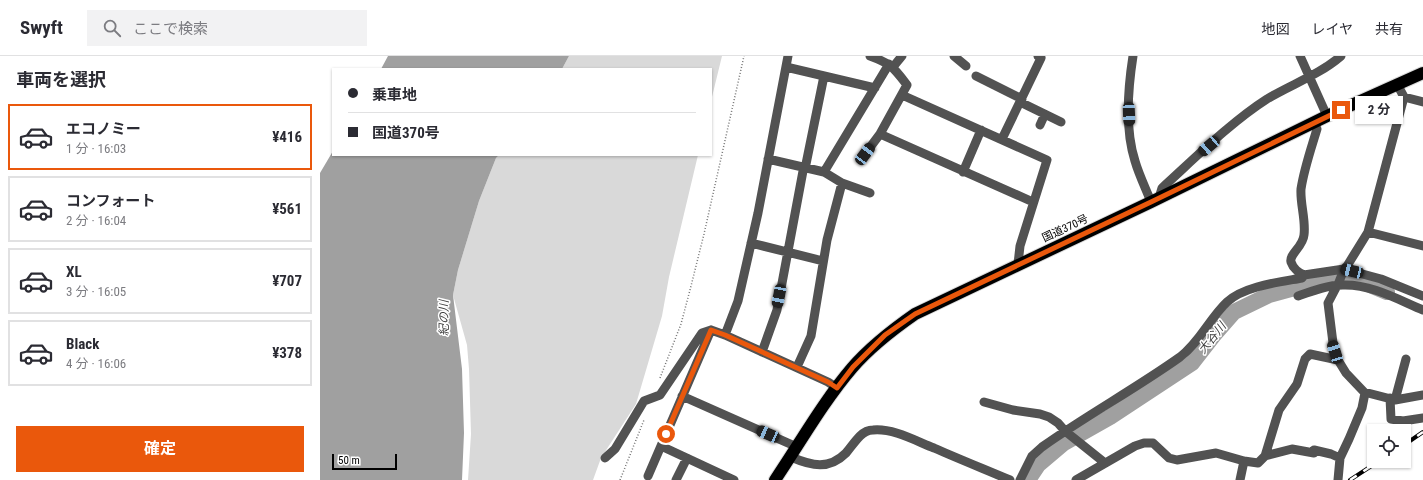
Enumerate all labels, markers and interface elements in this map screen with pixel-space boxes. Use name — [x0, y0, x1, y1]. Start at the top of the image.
search box — [87, 10, 367, 46]
text: Swyft — [20, 16, 63, 39]
icon: search — [101, 17, 123, 39]
text: ここで検索 — [133, 20, 208, 38]
text: 地図 — [1261, 21, 1289, 37]
text: レイヤ — [1311, 21, 1353, 37]
text: 共有 — [1375, 21, 1403, 37]
text: 車両を選択 — [16, 69, 106, 90]
text: 乗車地 — [372, 86, 417, 104]
callout: 2 分 — [1355, 96, 1403, 124]
route end — [1332, 101, 1350, 119]
car — [1123, 102, 1135, 126]
text: 2 分 — [1368, 102, 1390, 117]
icon: car — [18, 119, 54, 155]
text: エコノミー — [66, 120, 141, 138]
text: 国道370号 — [372, 124, 440, 142]
text: ¥416 — [272, 128, 302, 146]
car — [1196, 134, 1222, 158]
text: 1 分 · 16:03 — [66, 141, 126, 156]
car — [853, 141, 877, 167]
icon: car — [18, 191, 54, 227]
text: コンフォート — [66, 192, 156, 210]
text: ¥561 — [272, 200, 302, 218]
street label: 国道370号 — [1040, 212, 1090, 245]
text: 2 分 · 16:04 — [66, 213, 126, 228]
car — [1339, 262, 1365, 280]
icon: car — [18, 263, 54, 299]
text: XL — [66, 263, 82, 281]
text: ¥707 — [272, 272, 302, 290]
car — [771, 283, 787, 309]
text: 3 分 · 16:05 — [66, 284, 126, 299]
water label: 紀の川 — [437, 298, 451, 336]
water label: 大谷川 — [1195, 318, 1230, 356]
icon: car — [18, 335, 54, 371]
text: Black — [66, 335, 99, 353]
car — [1326, 339, 1344, 365]
text: ¥378 — [272, 344, 302, 362]
text: 4 分 · 16:06 — [66, 356, 126, 371]
car — [755, 424, 781, 444]
map controls — [1367, 424, 1411, 468]
button: locate — [1367, 424, 1411, 468]
route start — [657, 425, 675, 443]
button: 確定 — [16, 426, 304, 472]
scale bar — [332, 452, 397, 471]
text: 50 m — [338, 454, 360, 467]

